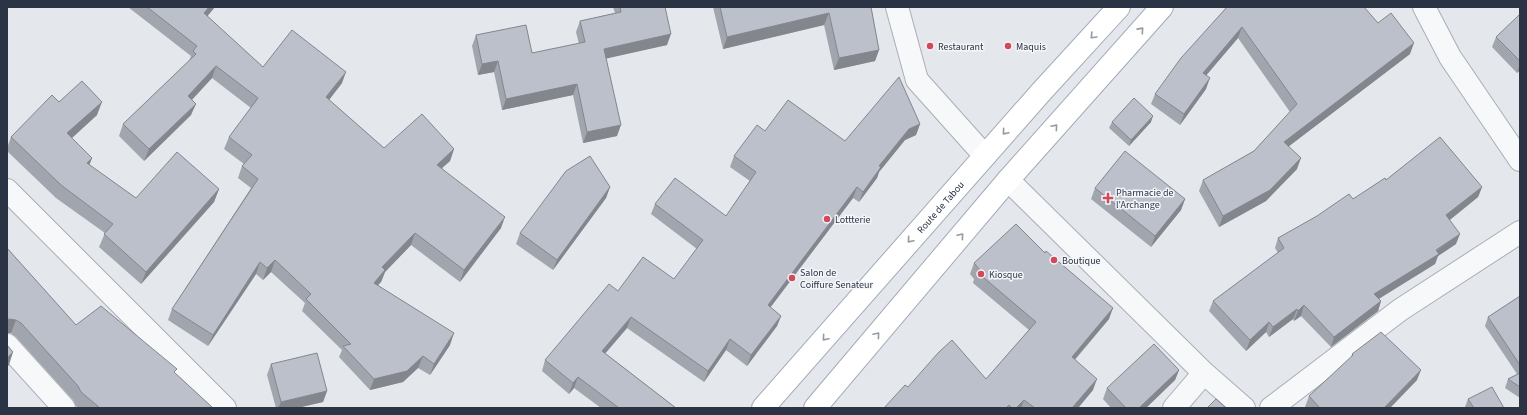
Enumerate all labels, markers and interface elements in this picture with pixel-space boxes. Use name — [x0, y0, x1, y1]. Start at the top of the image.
one-way arrow — [1136, 27, 1143, 35]
one-way arrow — [1090, 31, 1097, 39]
place label: Restaurant — [938, 40, 984, 54]
place label: Maquis — [1016, 40, 1046, 54]
marker: Restaurant — [925, 41, 935, 51]
marker: Maquis — [1003, 41, 1013, 51]
one-way arrow — [1050, 124, 1057, 132]
one-way arrow — [1003, 127, 1010, 135]
street label: Route de Tabou — [914, 178, 968, 237]
place label: Pharmacie de l'Archange — [1116, 186, 1173, 212]
marker: Pharmacie de l'Archange — [1103, 193, 1113, 203]
place label: Lottterie — [835, 213, 870, 227]
marker: Lottterie — [822, 214, 832, 224]
one-way arrow — [956, 234, 963, 241]
one-way arrow — [908, 235, 915, 243]
place label: Boutique — [1062, 254, 1101, 268]
marker: Boutique — [1049, 255, 1059, 265]
place label: Salon de Coiffure Senateur — [800, 266, 873, 292]
place label: Kiosque — [989, 268, 1023, 282]
marker: Kiosque — [976, 269, 986, 279]
marker: Salon de Coiffure Senateur — [787, 273, 797, 283]
one-way arrow — [822, 333, 829, 341]
one-way arrow — [872, 333, 879, 340]

